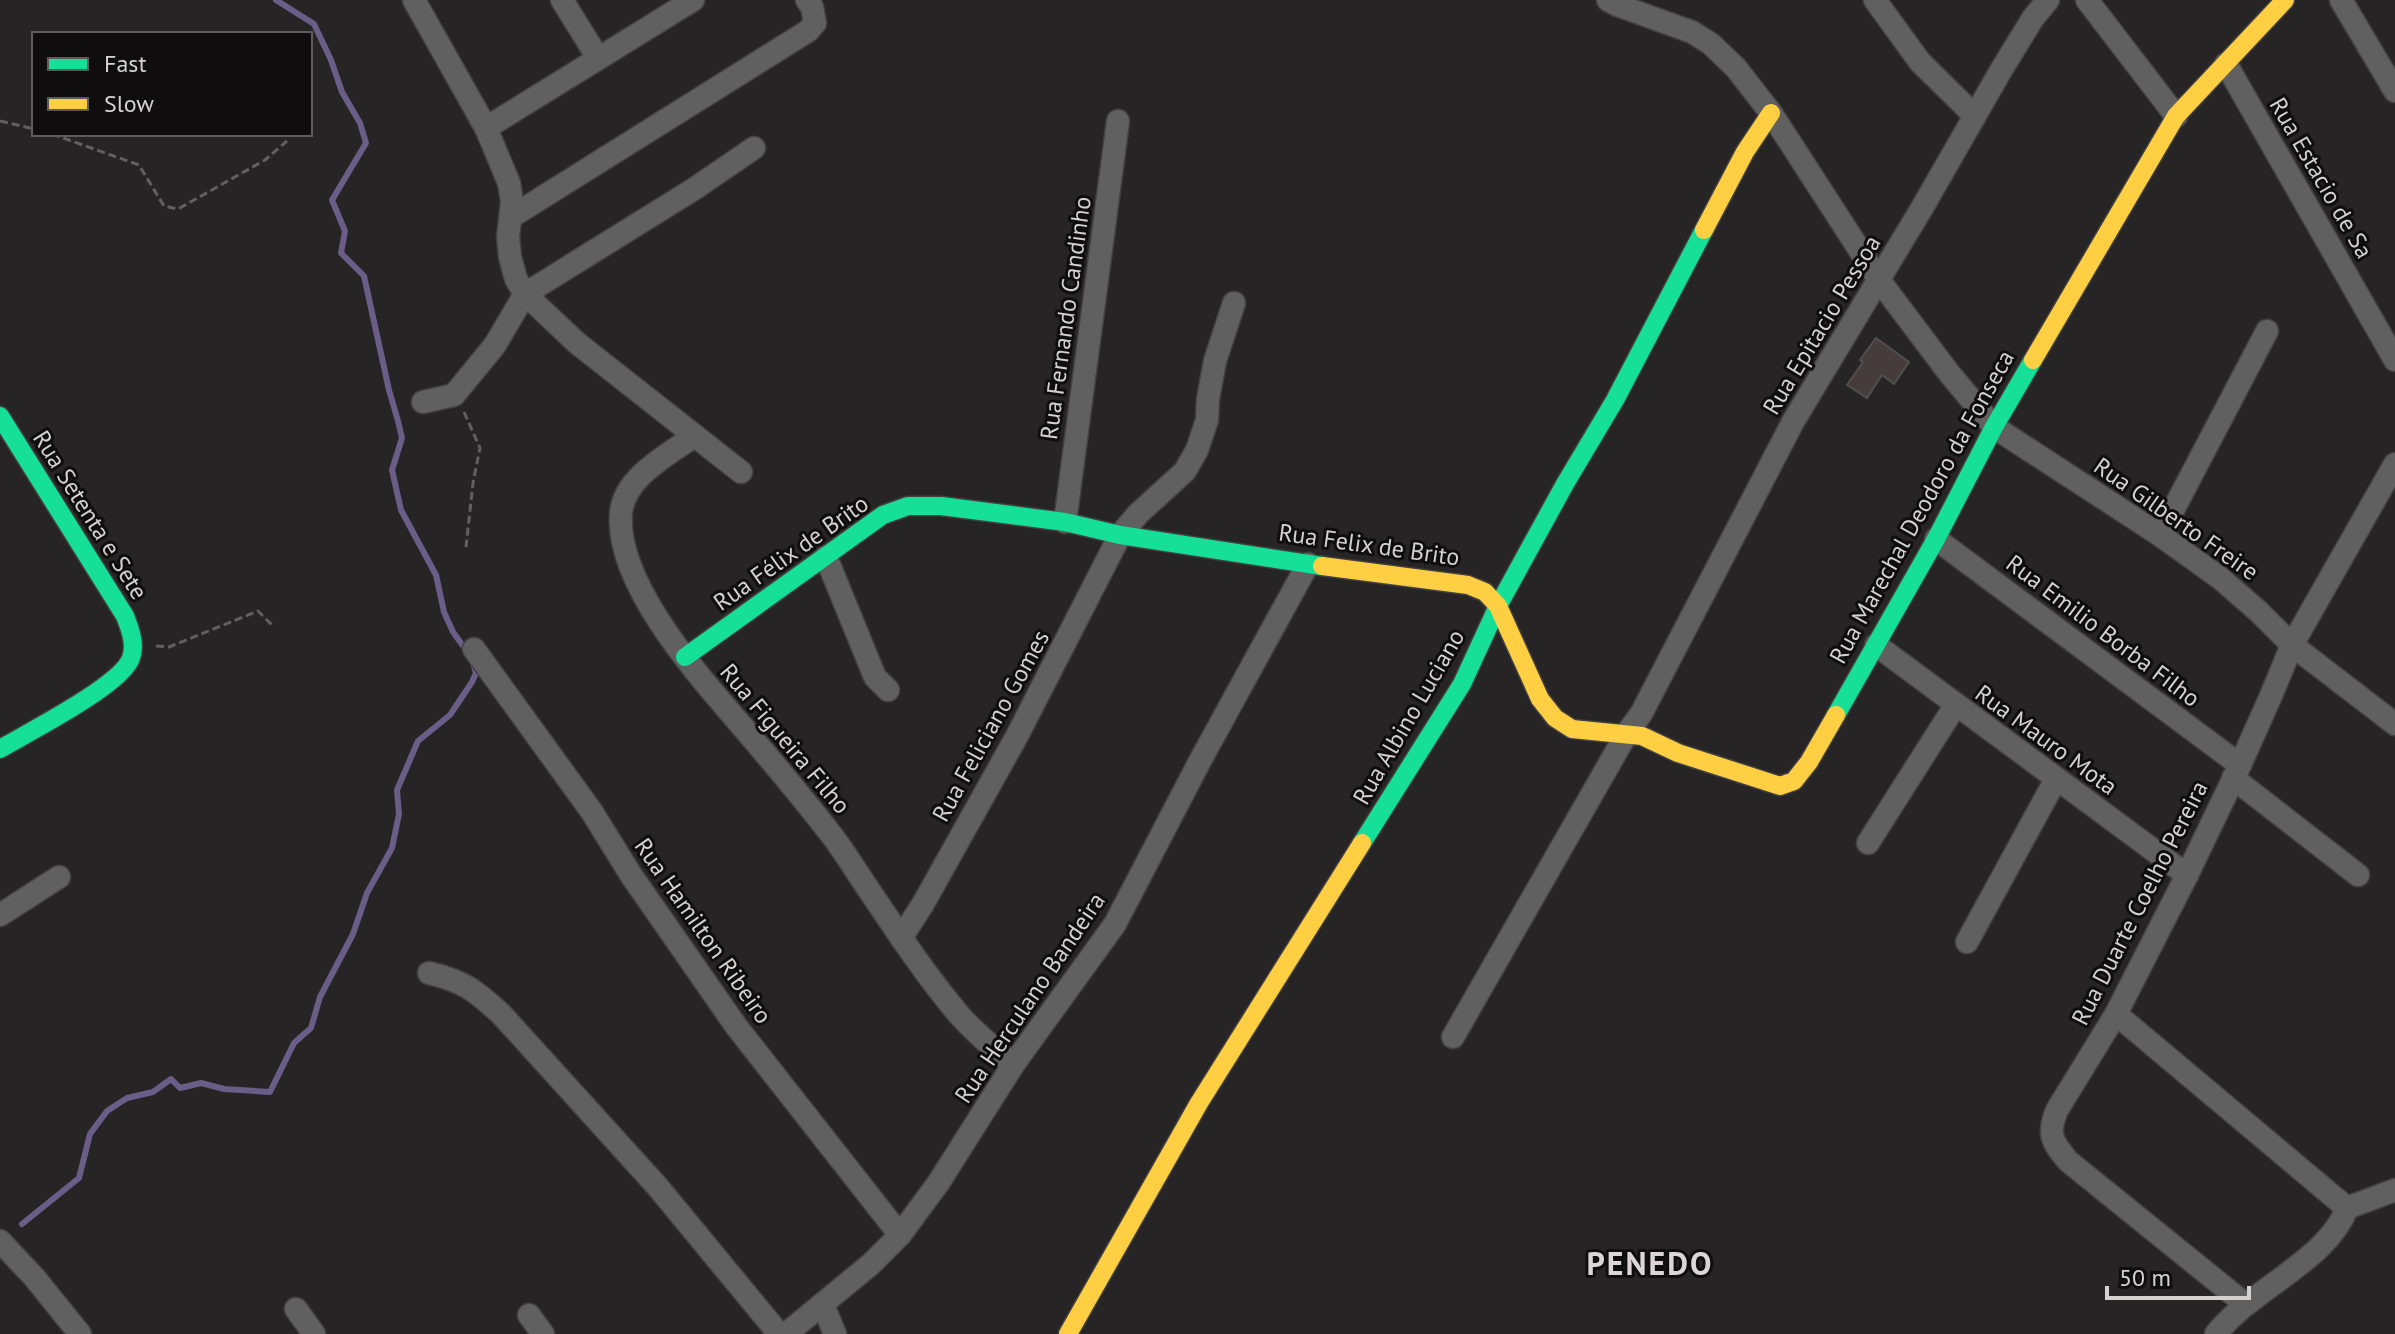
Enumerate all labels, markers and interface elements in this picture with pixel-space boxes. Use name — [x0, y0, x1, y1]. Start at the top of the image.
legend — [32, 32, 312, 136]
text: Fast — [104, 48, 147, 79]
text: Slow — [104, 88, 154, 119]
street label: Rua Estacio de Sa — [2263, 92, 2380, 264]
street label: Rua Fernando Candinho — [1033, 194, 1098, 441]
street label: Rua Epitacio Pessoa — [1756, 229, 1887, 420]
street label: Rua Marechal Deodoro da Fonseca — [1822, 345, 2021, 669]
street label: Rua Setenta e Sete — [26, 424, 155, 605]
street label: Rua Gilberto Freire — [2088, 450, 2265, 587]
street label: Rua Félix de Brito — [707, 488, 874, 618]
street label: Rua Felix de Brito — [1277, 516, 1461, 573]
street label: Rua Emilio Borba Filho — [2000, 548, 2206, 714]
street label: Rua Albino Luciano — [1346, 624, 1471, 810]
street label: Rua Feliciano Gomes — [925, 625, 1056, 827]
street label: Rua Figueira Filho — [713, 657, 857, 820]
street label: Rua Mauro Mota — [1969, 678, 2124, 802]
street label: Rua Duarte Coelho Pereira — [2064, 775, 2215, 1030]
street label: Rua Hamilton Ribeiro — [628, 832, 779, 1030]
street label: Rua Herculano Bandeira — [948, 886, 1112, 1109]
district label: PENEDO — [1587, 1242, 1713, 1284]
scale bar — [2107, 1250, 2249, 1300]
text: 50 m — [2119, 1262, 2171, 1293]

